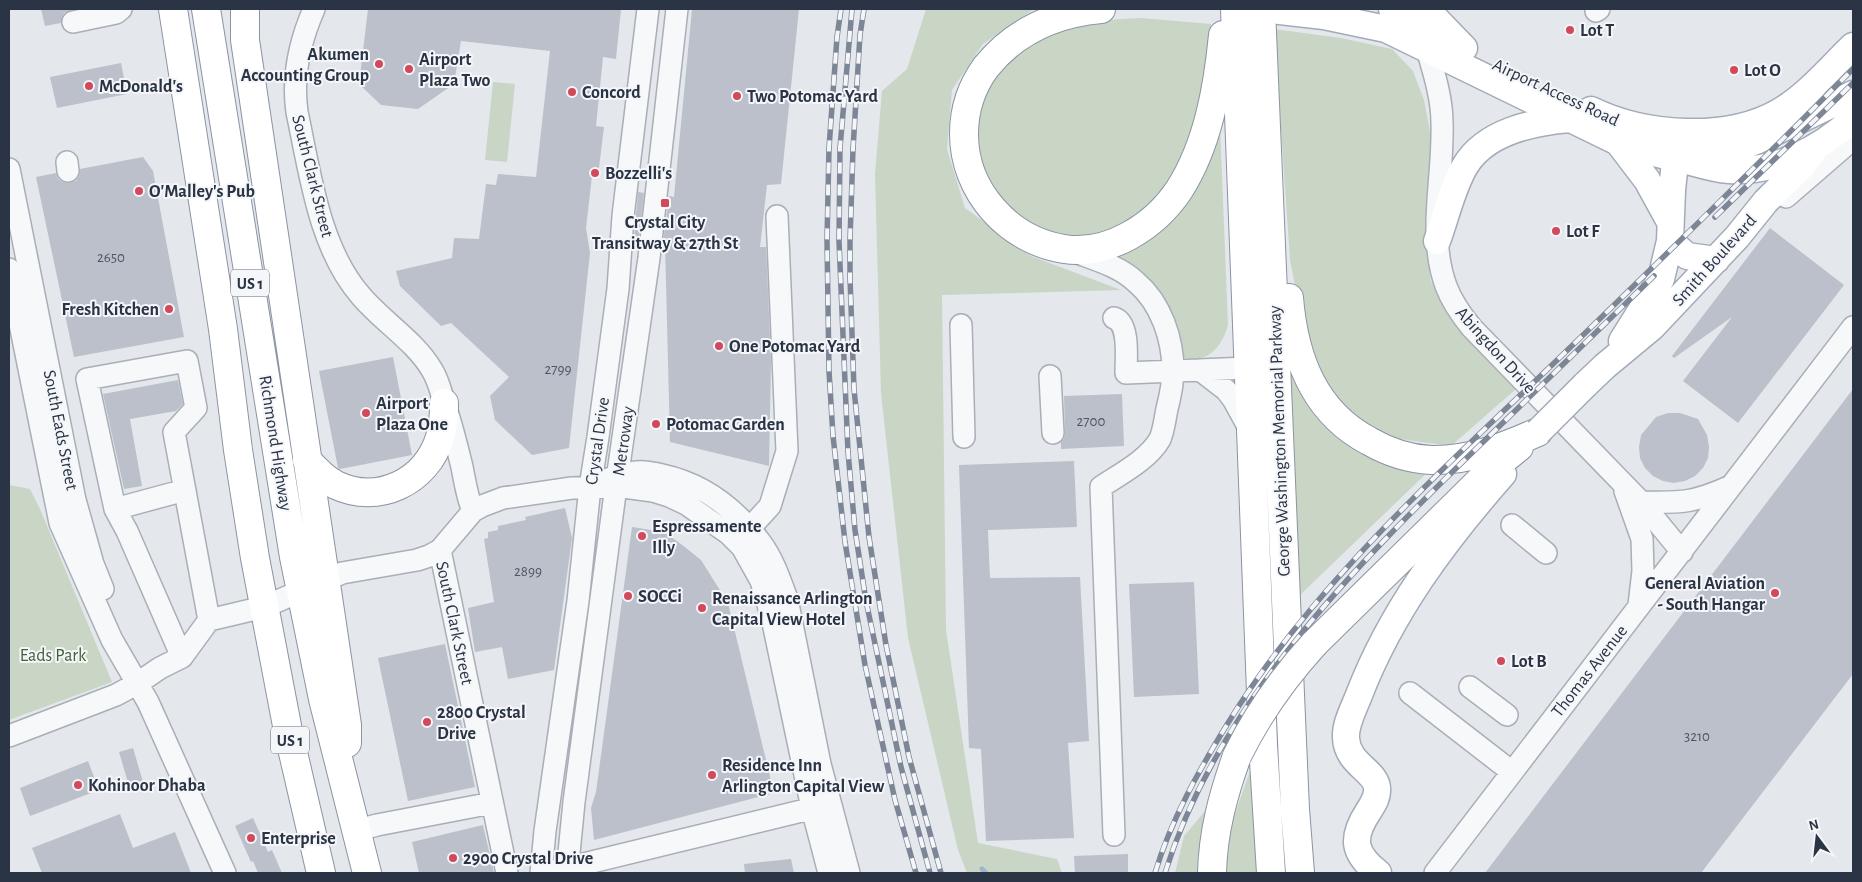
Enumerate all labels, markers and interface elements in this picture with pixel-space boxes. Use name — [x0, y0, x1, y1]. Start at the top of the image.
place label: Lot T — [1580, 22, 1614, 40]
marker: Lot T — [1564, 24, 1576, 36]
place label: Akumen Accounting Group — [241, 46, 369, 85]
place label: Airport Plaza Two — [419, 51, 491, 90]
street label: Airport Access Road — [1490, 56, 1622, 130]
marker: Akumen Accounting Group — [373, 58, 385, 70]
place label: Lot O — [1744, 62, 1781, 80]
marker: Airport Plaza Two — [403, 63, 415, 75]
marker: Lot O — [1728, 64, 1740, 76]
place label: McDonald's — [99, 78, 183, 96]
marker: McDonald's — [83, 80, 95, 92]
place label: Concord — [582, 84, 641, 102]
marker: Concord — [566, 86, 578, 98]
place label: Two Potomac Yard — [747, 88, 878, 106]
marker: Two Potomac Yard — [731, 90, 743, 102]
street label: South Clark Street — [288, 113, 336, 240]
place label: Bozzelli's — [605, 165, 672, 183]
marker: Bozzelli's — [589, 167, 601, 179]
place label: O'Malley's Pub — [149, 183, 255, 201]
marker: O'Malley's Pub — [133, 185, 145, 197]
marker: Crystal City Transitway & 27th St — [659, 197, 671, 209]
street label: Smith Boulevard — [1669, 212, 1760, 310]
place label: Crystal City Transitway & 27th St — [592, 214, 738, 253]
place label: Lot F — [1566, 223, 1600, 241]
marker: Lot F — [1550, 225, 1562, 237]
house number: 2650 — [97, 250, 125, 265]
road number: US 1 — [231, 270, 269, 296]
place label: Fresh Kitchen — [62, 301, 159, 319]
marker: Fresh Kitchen — [163, 303, 175, 315]
street label: Abingdon Drive — [1452, 304, 1539, 397]
street label: George Washington Memorial Parkway — [1266, 305, 1294, 577]
place label: One Potomac Yard — [729, 338, 861, 356]
marker: One Potomac Yard — [713, 340, 725, 352]
house number: 2799 — [544, 362, 572, 377]
street label: South Eads Street — [40, 369, 81, 492]
street label: Richmond Highway — [255, 374, 295, 513]
place label: Airport Plaza One — [376, 395, 448, 434]
street label: Crystal Drive — [583, 396, 613, 486]
street label: Metroway — [610, 405, 638, 477]
marker: Airport Plaza One — [360, 407, 372, 419]
house number: 2700 — [1077, 414, 1106, 429]
place label: Potomac Garden — [666, 416, 785, 434]
marker: Potomac Garden — [650, 418, 662, 430]
place label: Espressamente Illy — [652, 518, 761, 557]
marker: Espressamente Illy — [636, 530, 648, 542]
street label: South Clark Street — [432, 560, 476, 687]
house number: 2899 — [514, 564, 542, 579]
place label: General Aviation - South Hangar — [1645, 575, 1766, 614]
marker: General Aviation - South Hangar — [1769, 587, 1781, 599]
place label: SOCCi — [638, 588, 682, 606]
marker: SOCCi — [622, 590, 634, 602]
place label: Renaissance Arlington Capital View Hotel — [712, 590, 872, 629]
marker: Renaissance Arlington Capital View Hotel — [696, 602, 708, 614]
street label: Thomas Avenue — [1548, 622, 1631, 721]
park label: Eads Park — [20, 647, 87, 665]
place label: Lot B — [1511, 653, 1547, 671]
marker: Lot B — [1495, 655, 1507, 667]
place label: 2800 Crystal Drive — [437, 704, 526, 743]
marker: 2800 Crystal Drive — [421, 716, 433, 728]
road number: US 1 — [271, 726, 309, 754]
house number: 3210 — [1684, 729, 1710, 744]
place label: Residence Inn Arlington Capital View — [722, 757, 885, 796]
marker: Residence Inn Arlington Capital View — [706, 769, 718, 781]
place label: Kohinoor Dhaba — [88, 777, 206, 795]
marker: Kohinoor Dhaba — [72, 779, 84, 791]
north arrow — [1792, 812, 1842, 862]
text: N — [1807, 817, 1820, 833]
place label: Enterprise — [261, 830, 336, 848]
marker: Enterprise — [245, 832, 257, 844]
place label: 2900 Crystal Drive — [463, 850, 593, 868]
marker: 2900 Crystal Drive — [447, 852, 459, 864]

